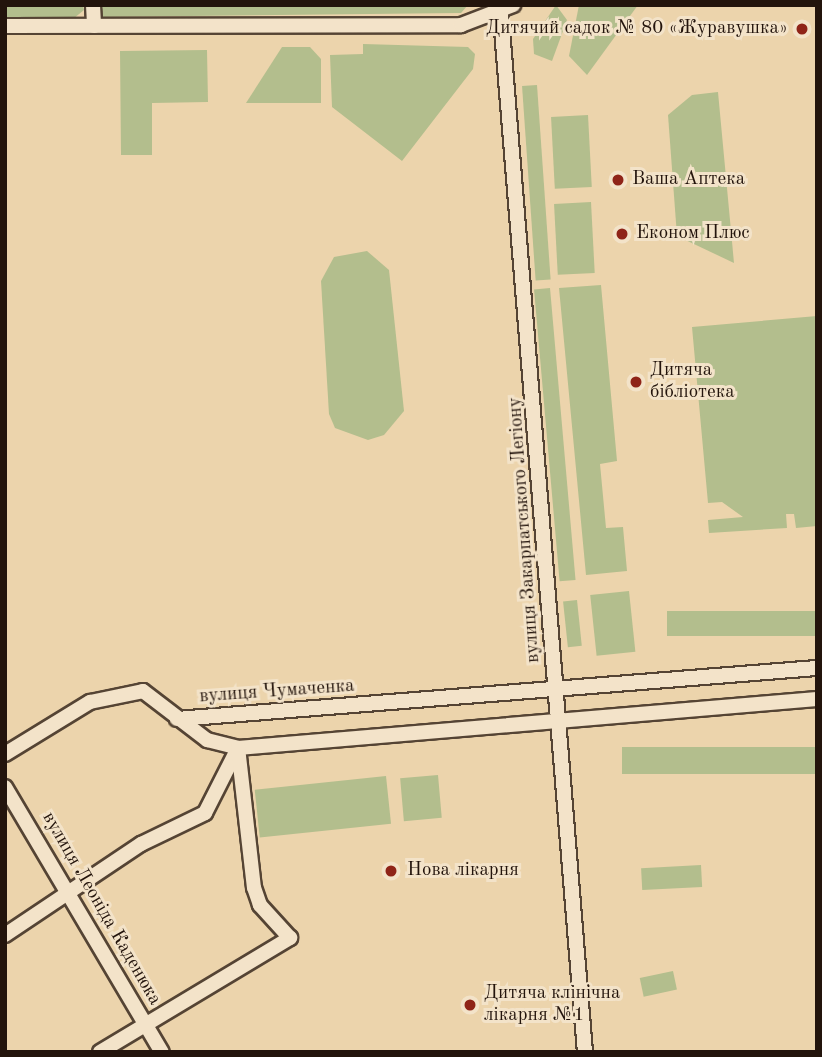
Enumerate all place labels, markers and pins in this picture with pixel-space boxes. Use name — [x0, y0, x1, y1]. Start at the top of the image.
place label: Дитячий садок № 80 «Журавушка» — [486, 18, 788, 40]
marker: Дитячий садок № 80 «Журавушка» — [794, 21, 810, 37]
place label: Ваша Аптека — [632, 169, 745, 191]
marker: Ваша Аптека — [610, 172, 626, 188]
place label: Економ Плюс — [636, 223, 750, 245]
marker: Економ Плюс — [614, 226, 630, 242]
place label: Дитяча бібліотека — [650, 360, 735, 404]
marker: Дитяча бібліотека — [628, 374, 644, 390]
place label: Нова лікарня — [407, 860, 519, 882]
marker: Нова лікарня — [381, 861, 401, 881]
place label: Дитяча клінічна лікарня №1 — [484, 983, 620, 1027]
marker: Дитяча клінічна лікарня №1 — [462, 997, 478, 1013]

